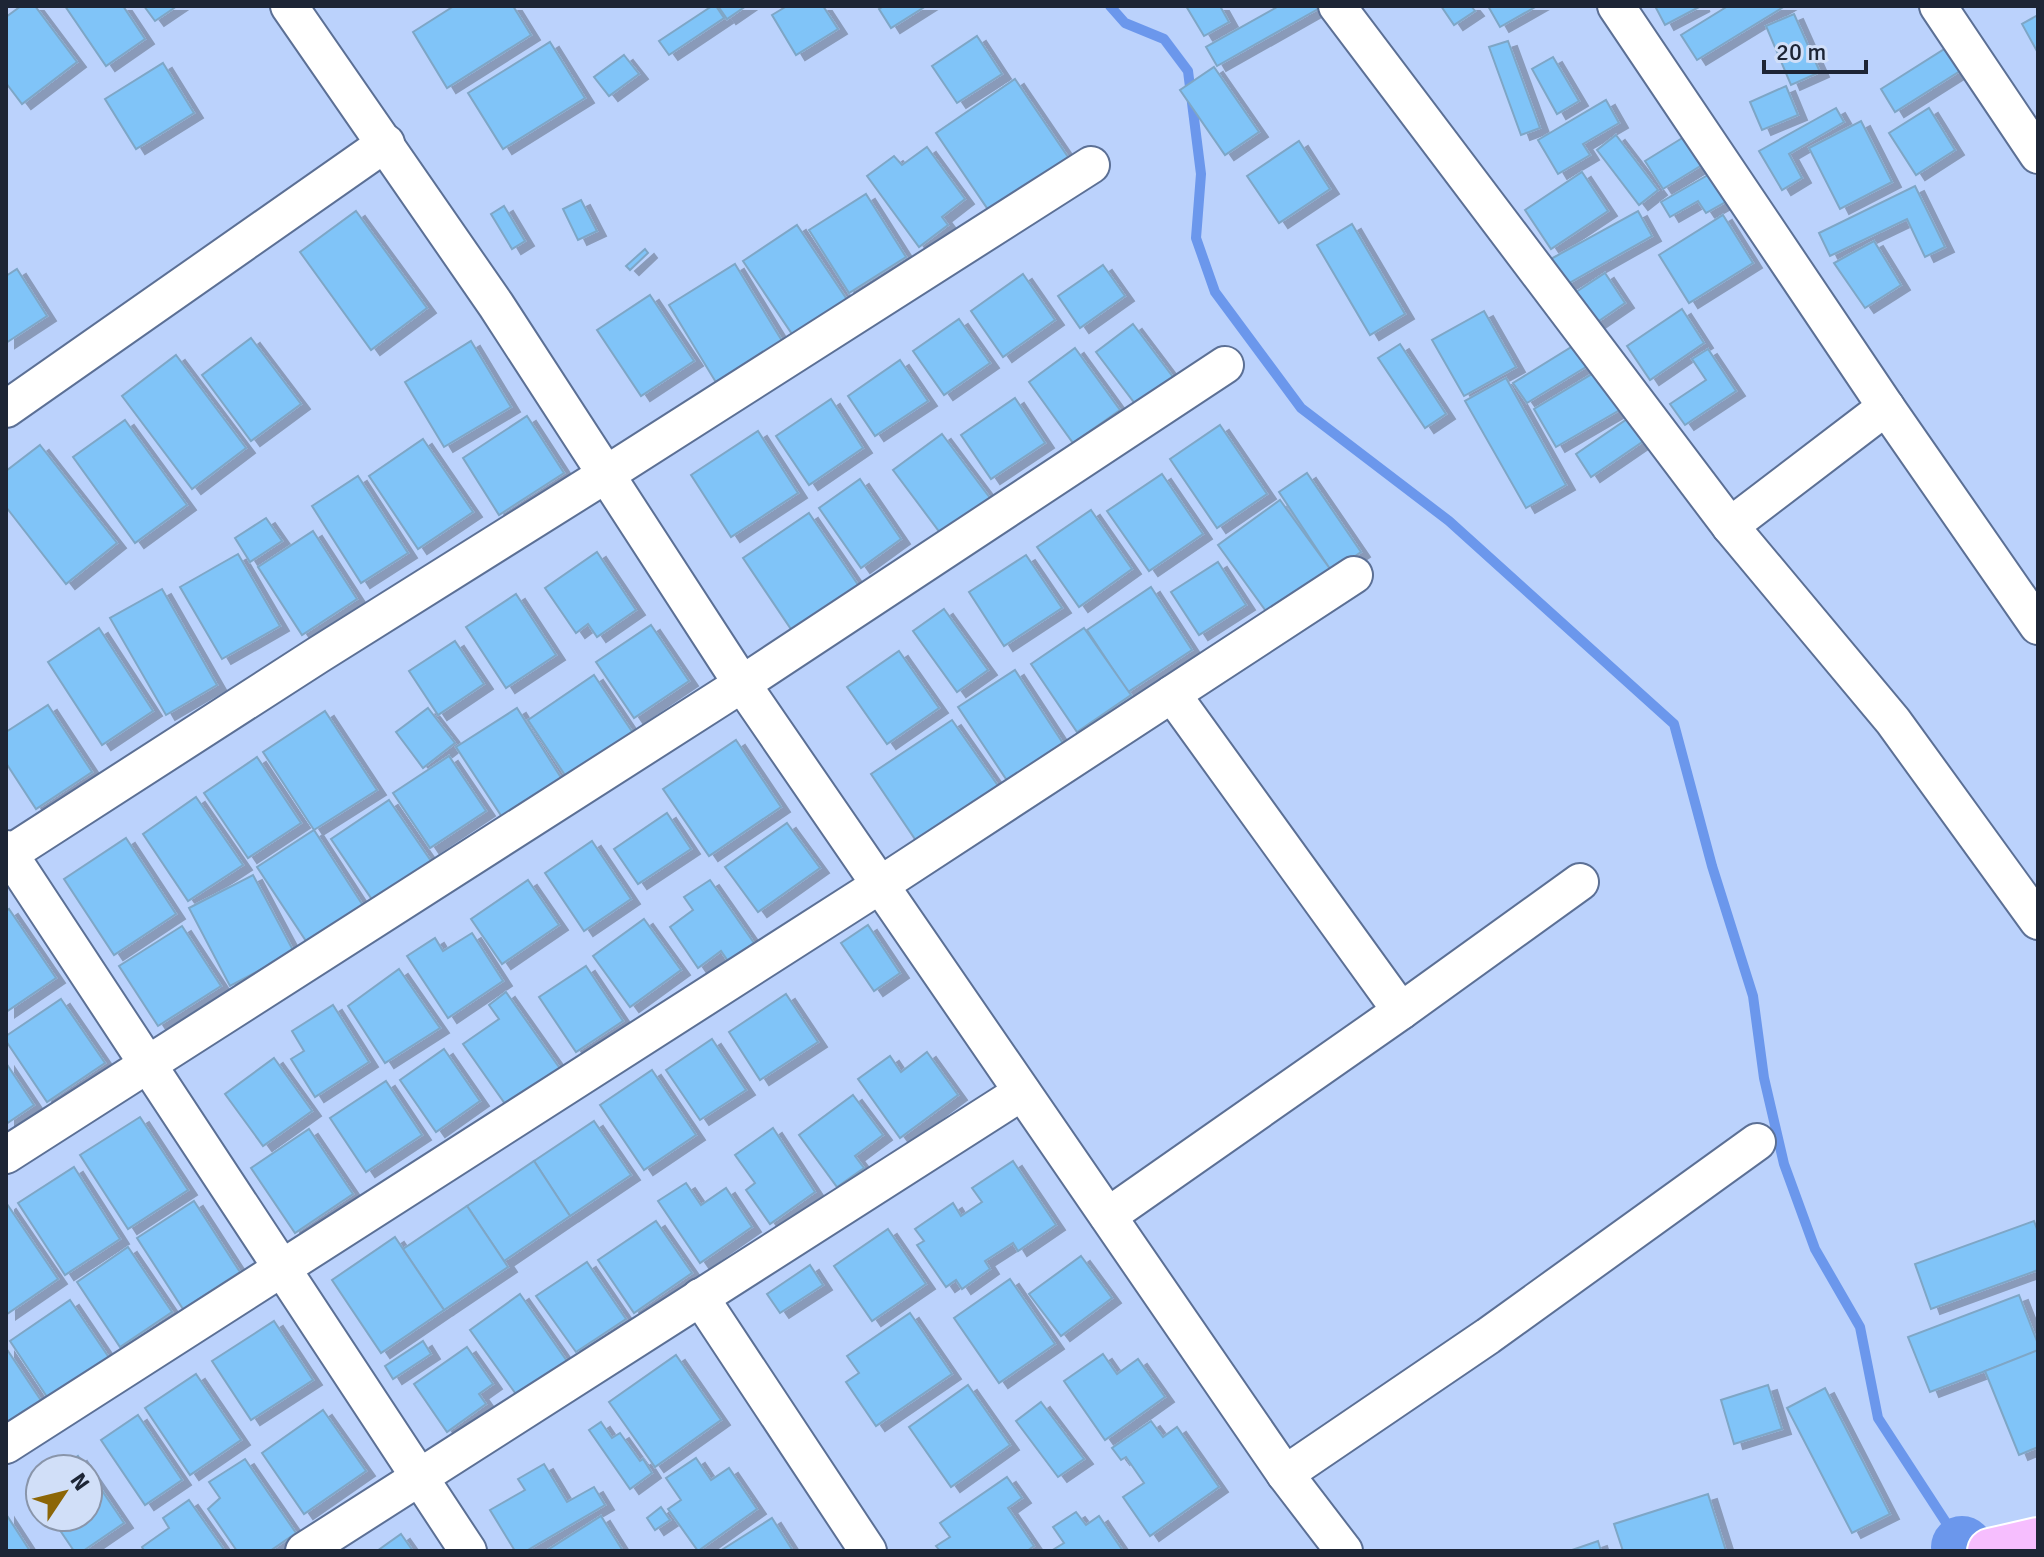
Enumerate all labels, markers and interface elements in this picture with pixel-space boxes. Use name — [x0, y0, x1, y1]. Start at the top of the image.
scale bar — [1764, 24, 1866, 74]
text: 20 m — [1776, 37, 1826, 67]
north arrow — [24, 1453, 104, 1533]
text: N — [65, 1468, 95, 1496]

